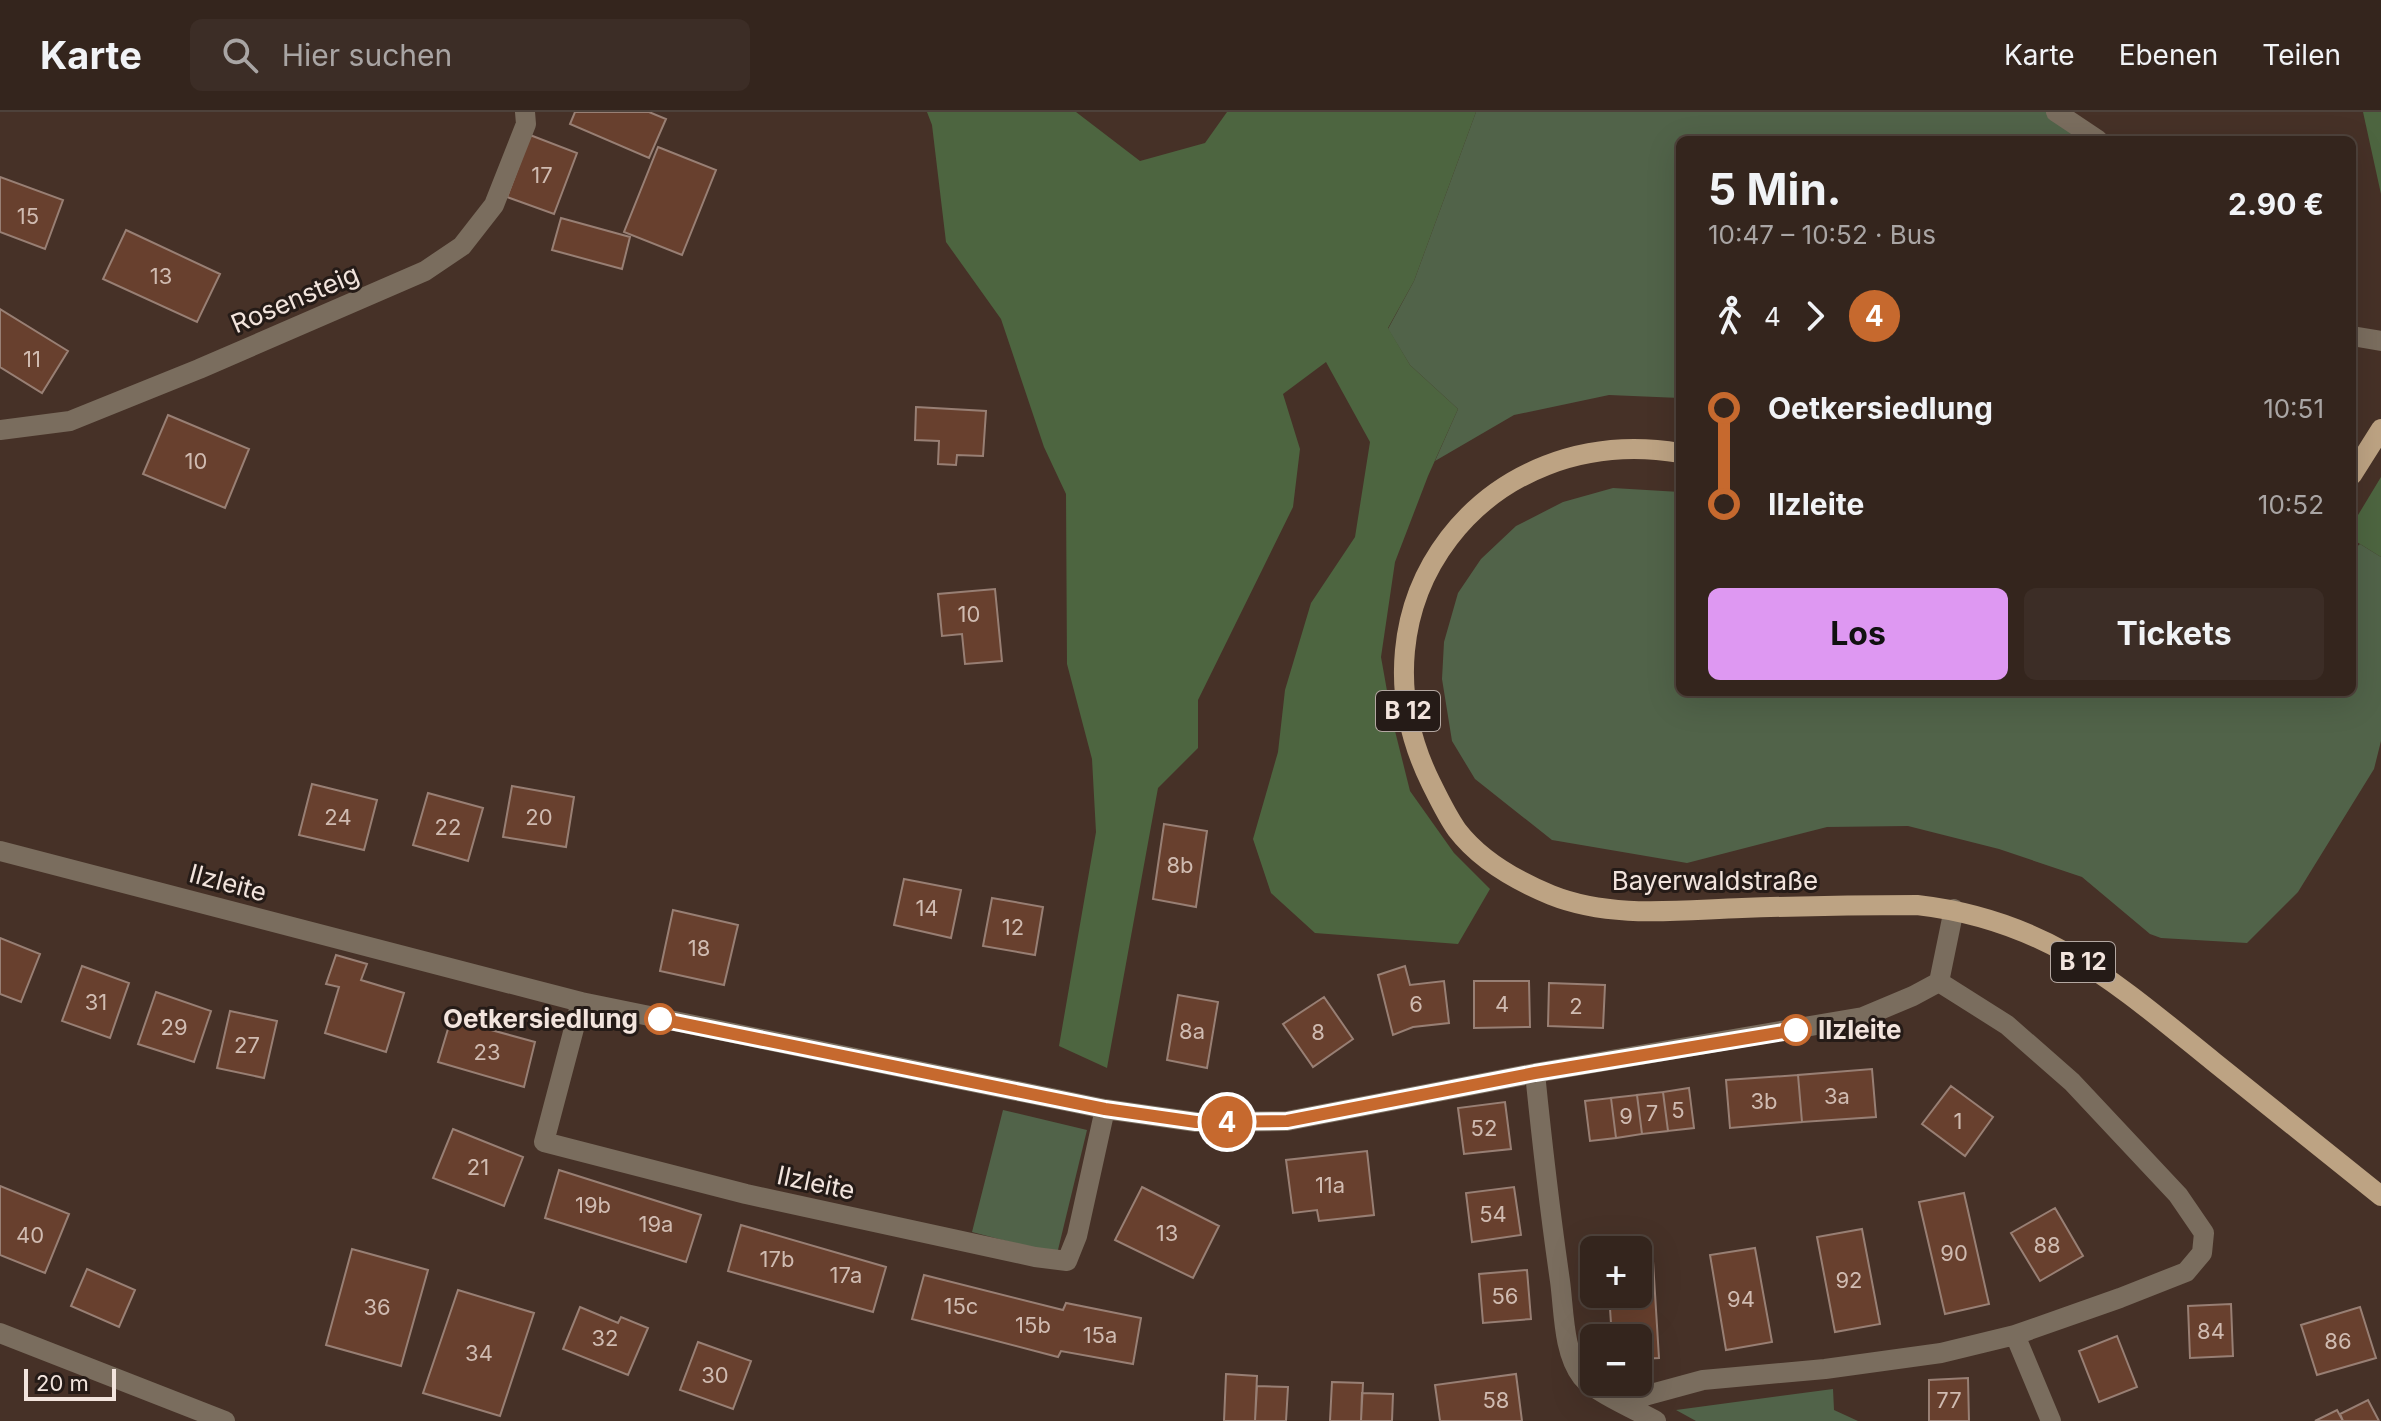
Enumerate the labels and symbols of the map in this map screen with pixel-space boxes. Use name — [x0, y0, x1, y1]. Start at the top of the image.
house number: 17 — [531, 162, 553, 188]
house number: 15 — [17, 203, 39, 229]
street label: Rosensteig — [226, 258, 363, 339]
house number: 13 — [150, 263, 172, 289]
house number: 11 — [23, 346, 41, 372]
house number: 10 — [185, 448, 207, 474]
house number: 10 — [958, 601, 980, 627]
road number: B 12 — [1376, 691, 1440, 731]
house number: 24 — [324, 804, 352, 830]
house number: 20 — [525, 804, 553, 830]
house number: 22 — [435, 814, 461, 840]
house number: 8b — [1166, 852, 1194, 878]
street label: Ilzleite — [186, 857, 270, 908]
street label: Bayerwaldstraße — [1612, 865, 1818, 896]
house number: 14 — [915, 895, 939, 921]
house number: 12 — [1002, 914, 1024, 940]
house number: 18 — [688, 935, 710, 961]
road number: B 12 — [2051, 942, 2115, 982]
house number: 31 — [85, 989, 107, 1015]
house number: 6 — [1409, 991, 1423, 1017]
house number: 4 — [1495, 991, 1509, 1017]
house number: 2 — [1569, 993, 1583, 1019]
place label: Oetkersiedlung — [443, 1003, 638, 1034]
marker: Oetkersiedlung — [645, 1004, 675, 1034]
house number: 29 — [160, 1014, 188, 1040]
place label: Ilzleite — [1818, 1014, 1902, 1045]
marker: Ilzleite — [1781, 1015, 1811, 1045]
house number: 8a — [1179, 1018, 1205, 1044]
house number: 8 — [1311, 1019, 1325, 1045]
house number: 27 — [234, 1032, 260, 1058]
house number: 23 — [473, 1039, 501, 1065]
house number: 3a — [1824, 1083, 1850, 1109]
house number: 3b — [1750, 1088, 1778, 1114]
line badge: 4 — [1201, 1096, 1253, 1148]
house number: 5 — [1671, 1097, 1685, 1123]
house number: 7 — [1646, 1100, 1658, 1126]
house number: 9 — [1619, 1103, 1633, 1129]
house number: 1 — [1954, 1108, 1962, 1134]
house number: 52 — [1471, 1115, 1497, 1141]
house number: 21 — [467, 1154, 489, 1180]
street label: Ilzleite — [774, 1159, 858, 1206]
house number: 11a — [1315, 1172, 1345, 1198]
house number: 19b — [575, 1192, 611, 1218]
house number: 54 — [1479, 1201, 1507, 1227]
house number: 19a — [639, 1211, 673, 1237]
house number: 13 — [1156, 1220, 1178, 1246]
house number: 40 — [16, 1222, 44, 1248]
house number: 88 — [2033, 1232, 2061, 1258]
house number: 90 — [1940, 1240, 1968, 1266]
house number: 17b — [760, 1246, 794, 1272]
house number: 17a — [830, 1262, 862, 1288]
house number: 92 — [1835, 1267, 1863, 1293]
house number: 56 — [1491, 1283, 1519, 1309]
house number: 94 — [1727, 1286, 1755, 1312]
house number: 15c — [944, 1293, 978, 1319]
house number: 36 — [363, 1294, 391, 1320]
house number: 15b — [1015, 1312, 1051, 1338]
house number: 84 — [2197, 1318, 2225, 1344]
house number: 15a — [1083, 1322, 1117, 1348]
house number: 32 — [591, 1325, 619, 1351]
house number: 86 — [2324, 1328, 2352, 1354]
house number: 34 — [465, 1340, 493, 1366]
house number: 30 — [701, 1362, 729, 1388]
scale bar — [24, 1365, 116, 1401]
house number: 58 — [1483, 1387, 1509, 1413]
house number: 77 — [1936, 1387, 1962, 1413]

